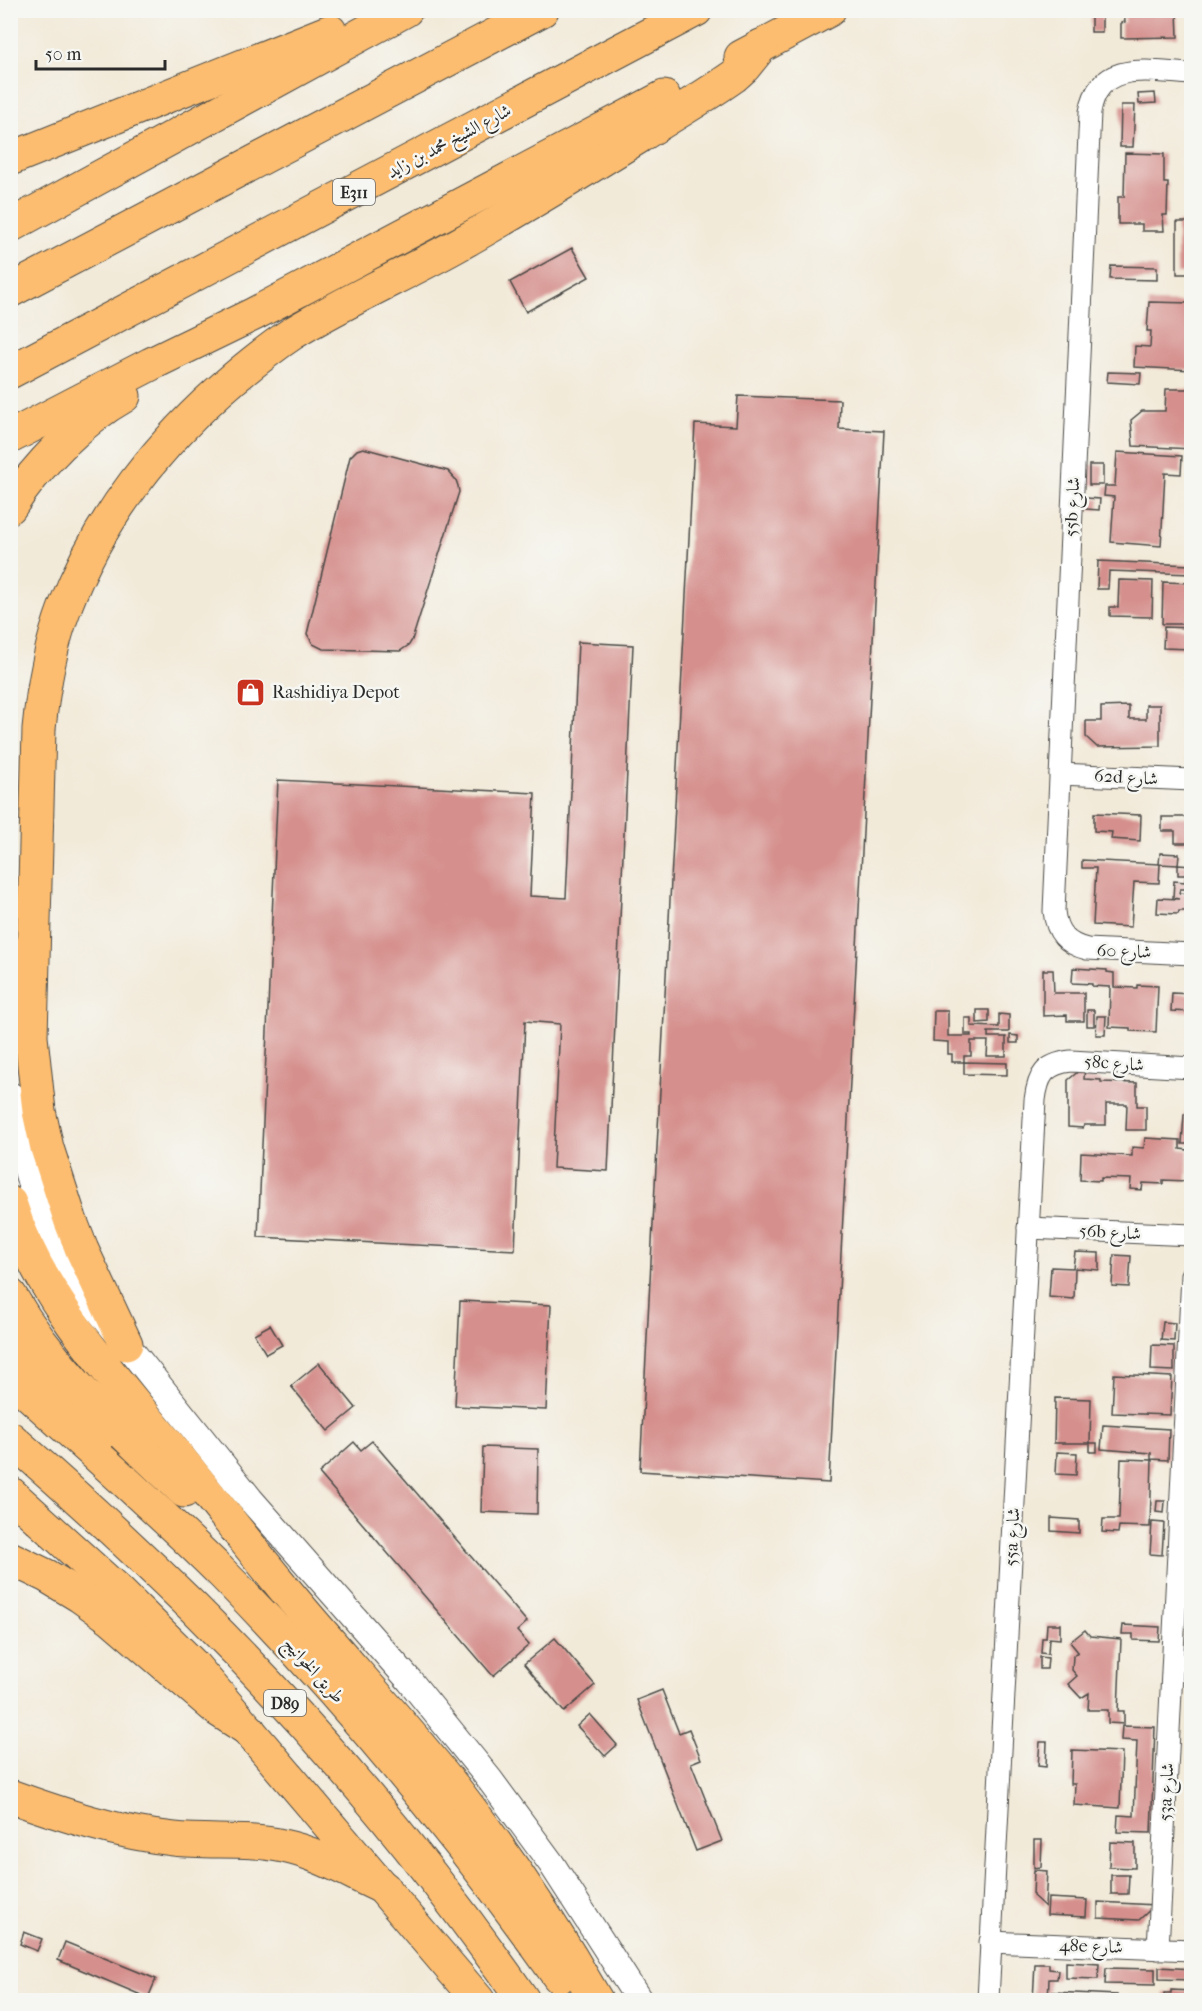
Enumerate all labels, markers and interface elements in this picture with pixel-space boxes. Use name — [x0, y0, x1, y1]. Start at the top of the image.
scale bar — [36, 33, 165, 71]
text: 50 m — [45, 44, 82, 65]
street label: شارع الشيخ محمد بن زايد — [383, 100, 517, 187]
road number: E311 — [333, 179, 375, 205]
street label: 55b شارع — [1060, 477, 1089, 538]
shop icon: Rashidiya Depot — [235, 676, 267, 708]
place label: Rashidiya Depot — [272, 682, 400, 703]
street label: 62d شارع — [1093, 765, 1158, 794]
street label: شارع 60 — [1096, 940, 1152, 967]
street label: 58c شارع — [1083, 1051, 1145, 1080]
street label: 56b شارع — [1078, 1220, 1142, 1249]
street label: 55a شارع — [1000, 1507, 1029, 1567]
street label: طريق الخوانيج — [275, 1633, 349, 1711]
road number: D89 — [264, 1690, 306, 1716]
street label: 53a شارع — [1154, 1762, 1183, 1822]
street label: 48e شارع — [1059, 1935, 1123, 1962]

